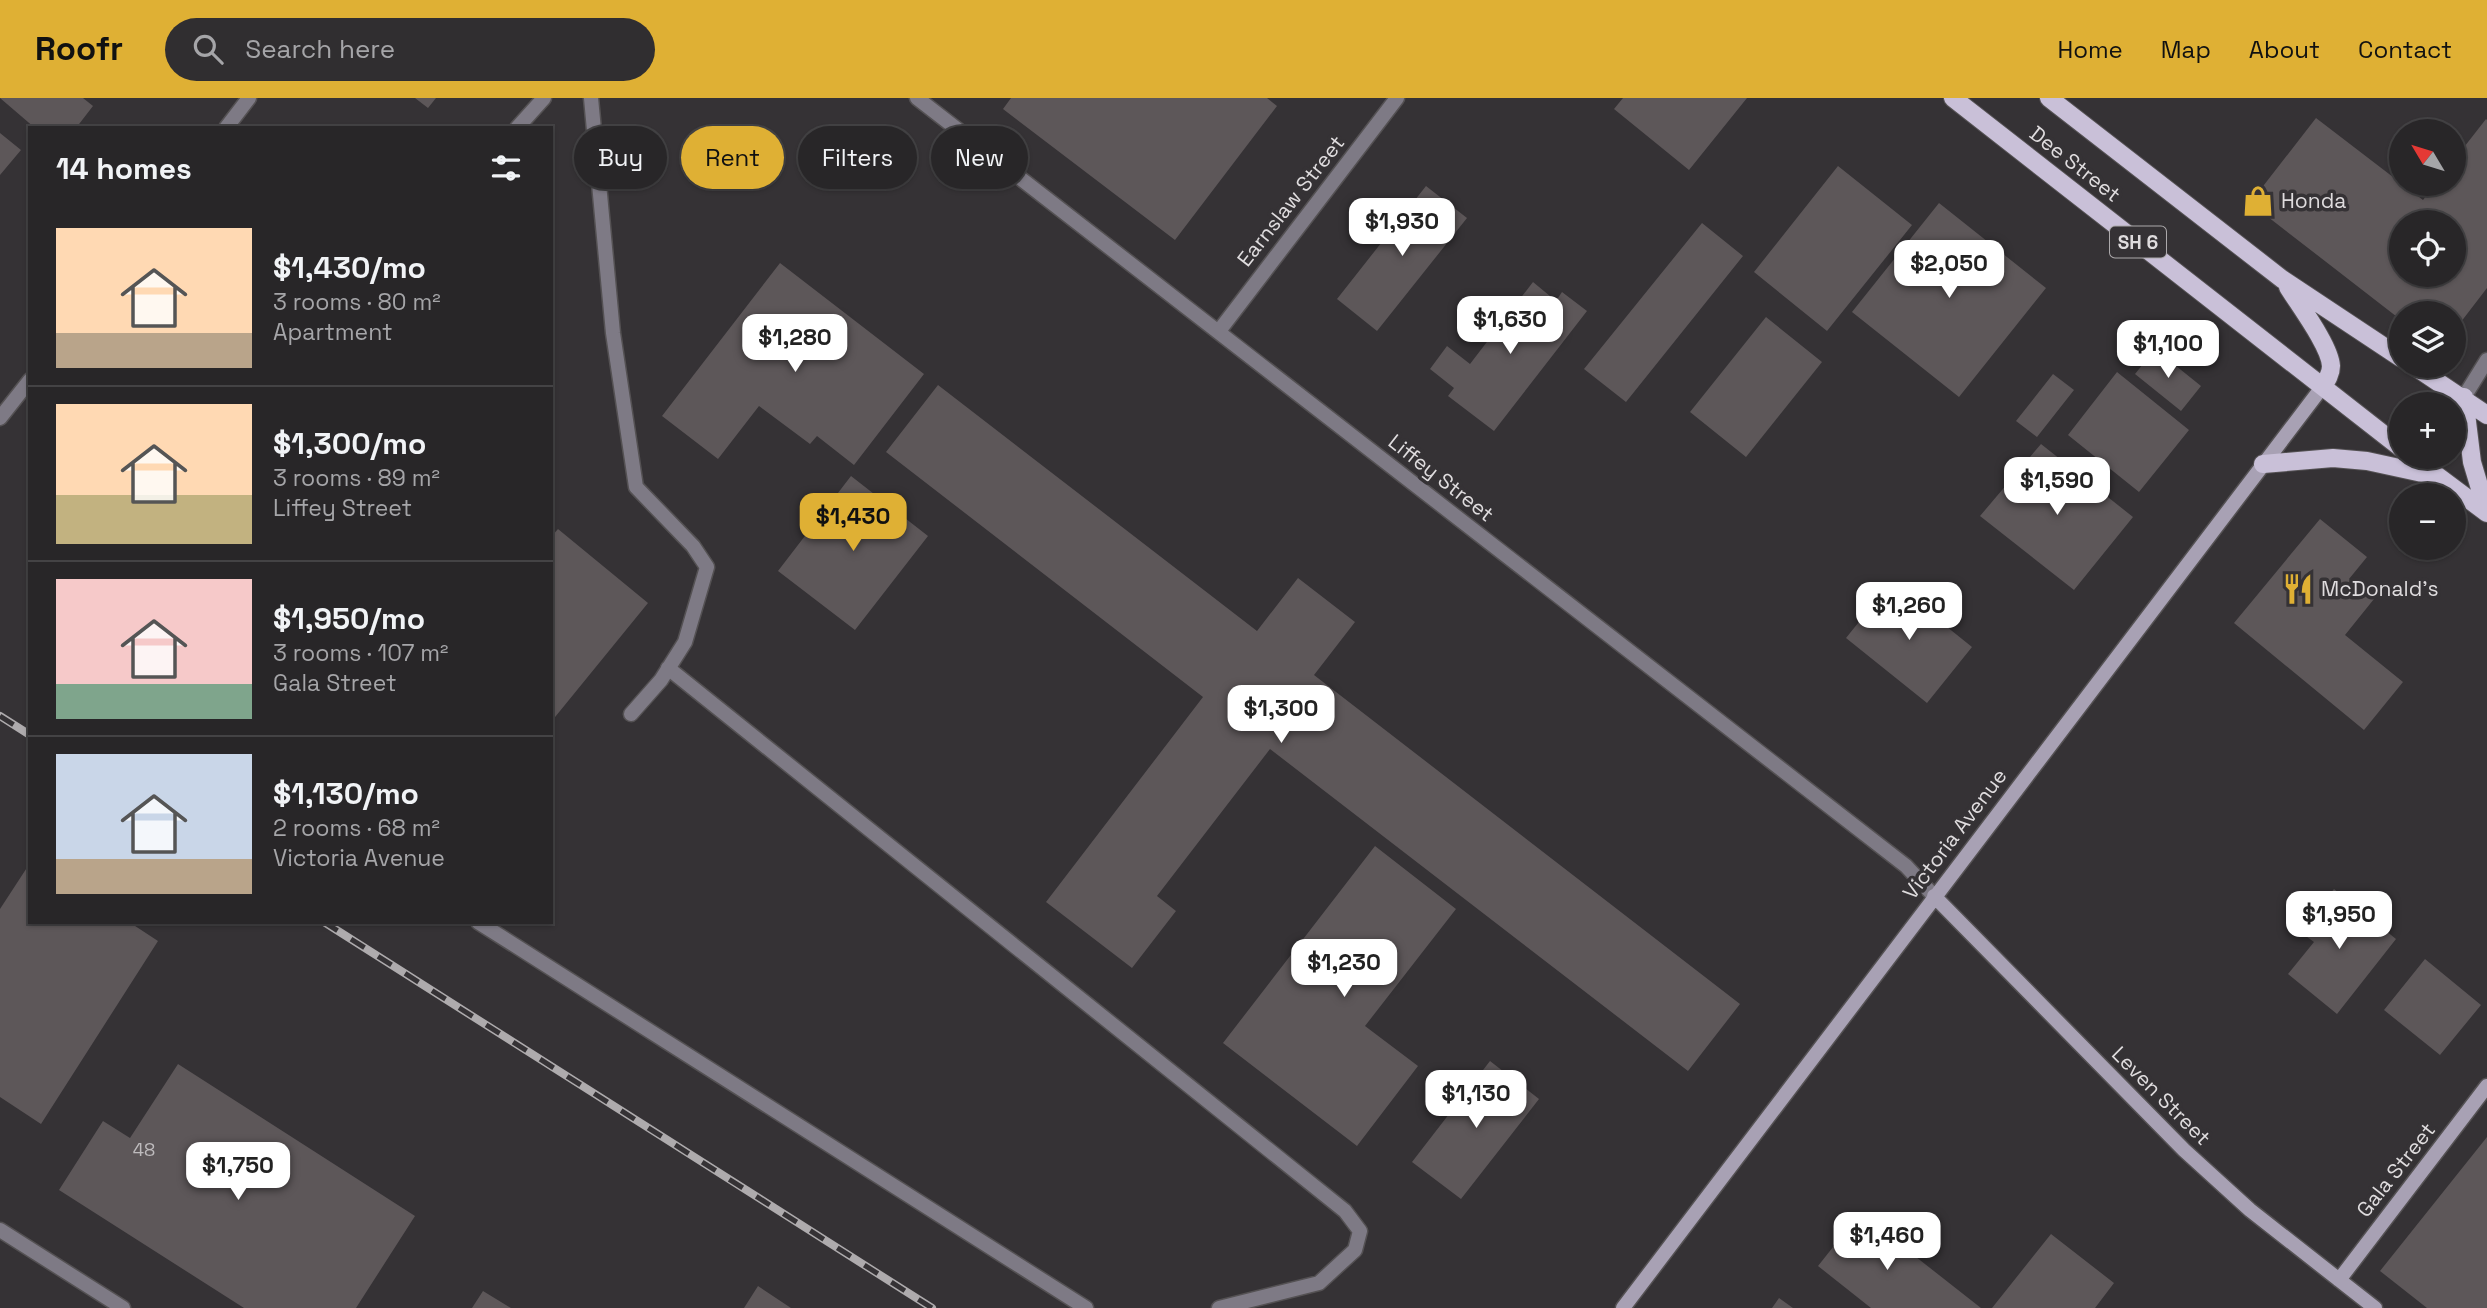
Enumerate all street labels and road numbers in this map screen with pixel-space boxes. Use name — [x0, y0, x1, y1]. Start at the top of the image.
street label: Dee Street — [2024, 120, 2126, 208]
street label: Earnslaw Street — [1231, 130, 1350, 272]
road number: SH 6 — [2110, 226, 2166, 258]
street label: Liffey Street — [1383, 428, 1500, 527]
street label: Victoria Avenue — [1897, 763, 2013, 905]
street label: Leven Street — [2106, 1040, 2217, 1151]
street label: Gala Street — [2350, 1117, 2441, 1222]

